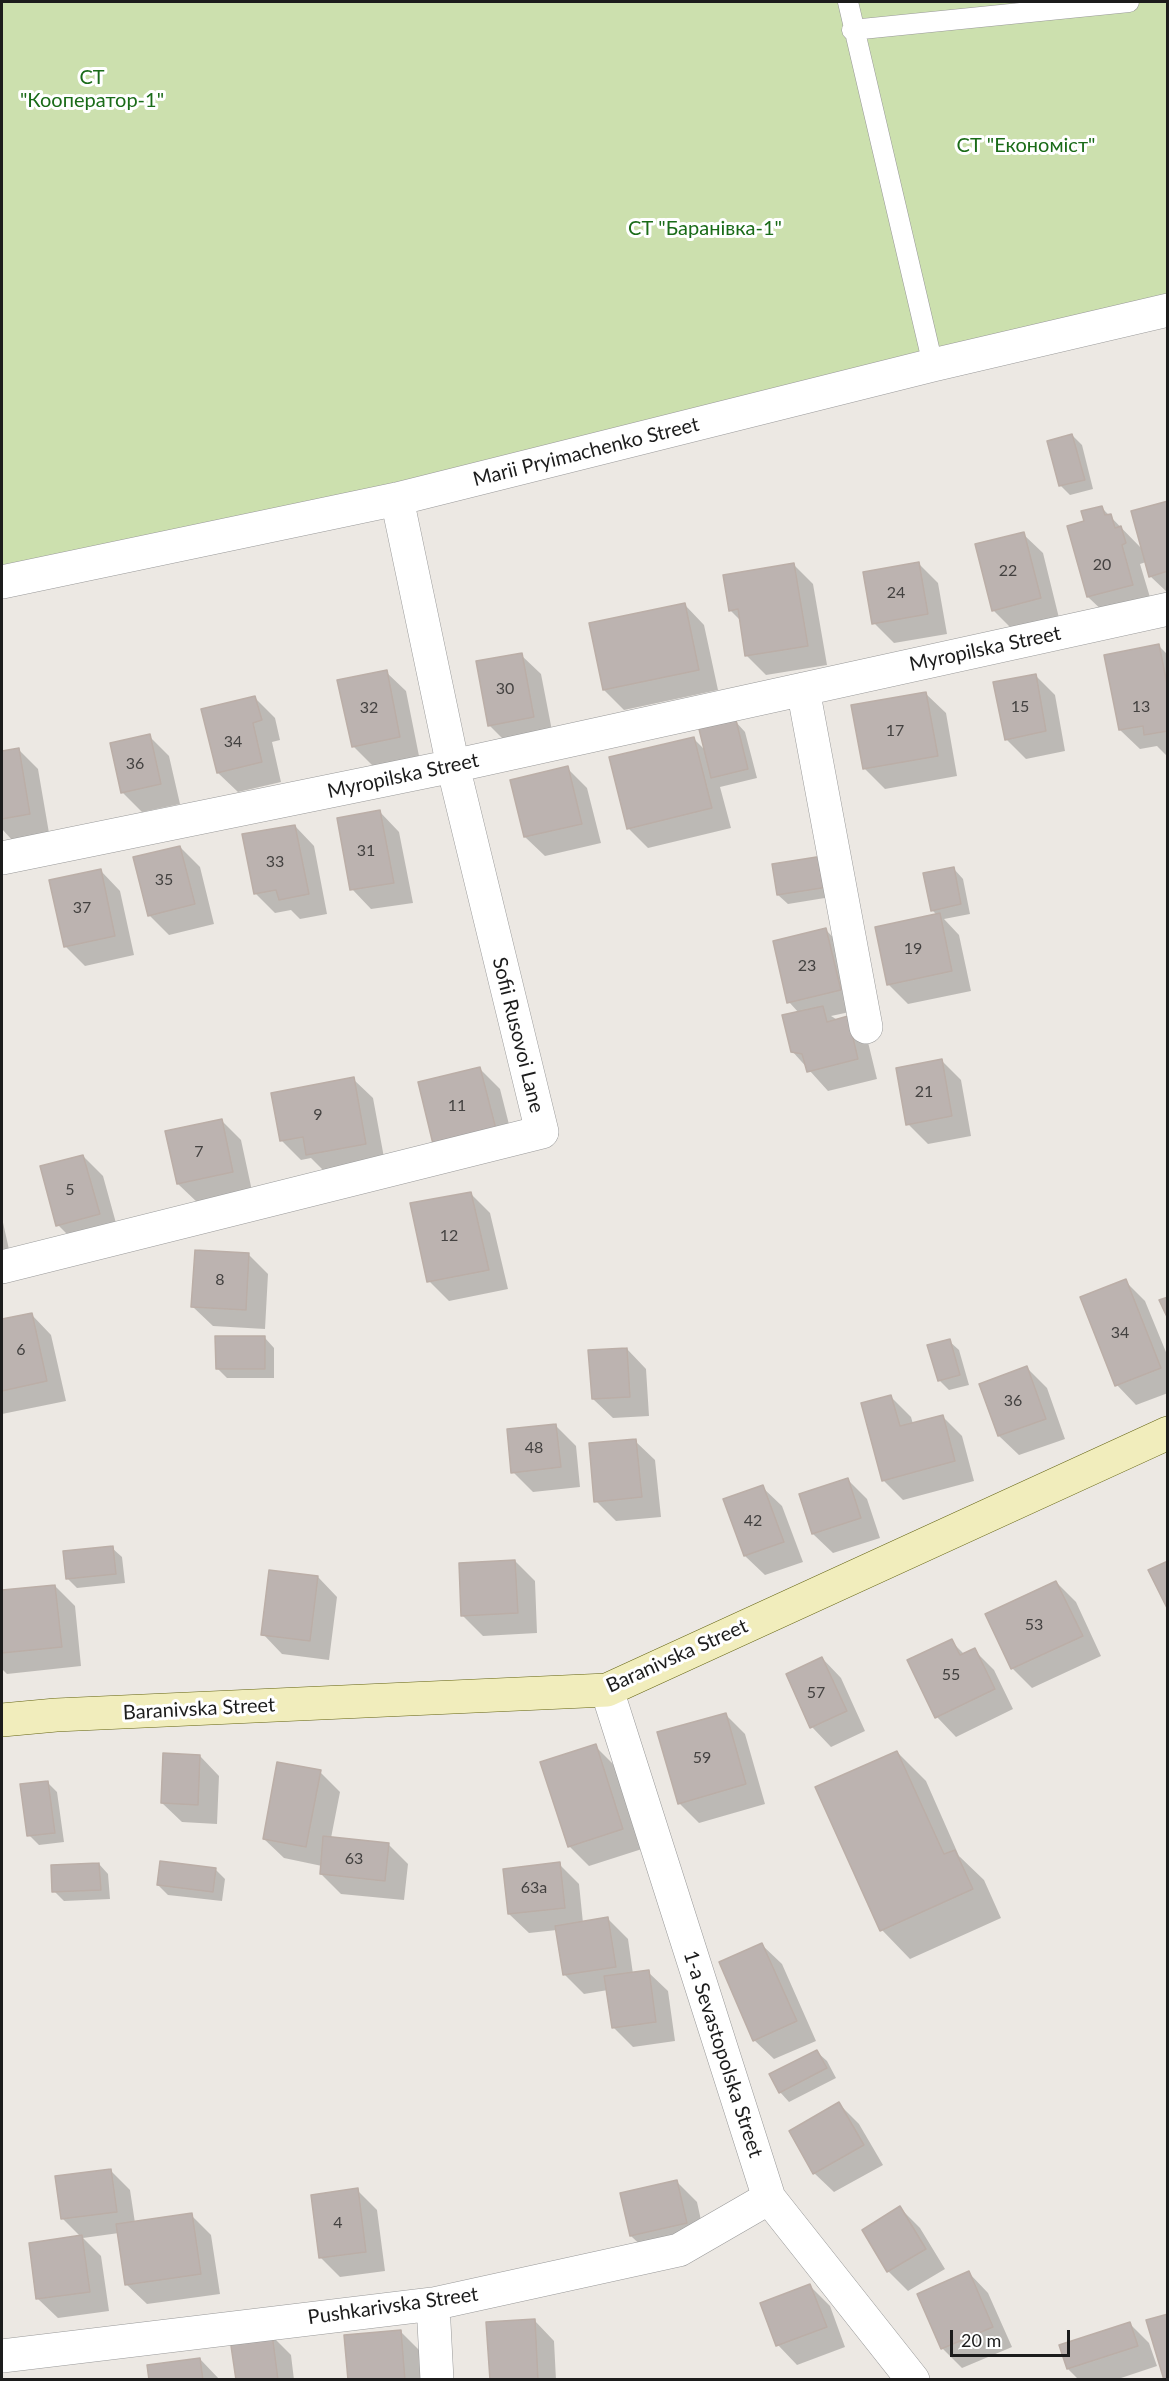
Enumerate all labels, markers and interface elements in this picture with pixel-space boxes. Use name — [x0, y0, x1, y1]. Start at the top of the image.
park label: СТ "Кооператор-1" — [20, 66, 164, 113]
park label: СТ "Економіст" — [957, 134, 1095, 158]
park label: СТ "Баранівка-1" — [628, 217, 782, 241]
street label: Marii Pryimachenko Street — [471, 412, 701, 492]
house number: 20 — [1093, 555, 1111, 575]
house number: 22 — [999, 561, 1017, 581]
house number: 24 — [887, 583, 905, 603]
street label: Myropilska Street — [907, 621, 1063, 677]
house number: 30 — [496, 679, 514, 699]
house number: 15 — [1011, 697, 1029, 717]
house number: 13 — [1132, 697, 1150, 717]
house number: 32 — [360, 698, 378, 718]
house number: 17 — [886, 721, 904, 741]
house number: 34 — [224, 732, 242, 752]
street label: Myropilska Street — [325, 748, 481, 804]
house number: 36 — [126, 754, 144, 774]
house number: 31 — [357, 841, 375, 861]
house number: 33 — [266, 852, 284, 872]
house number: 35 — [155, 870, 173, 890]
house number: 37 — [73, 898, 91, 918]
house number: 19 — [904, 939, 922, 959]
street label: Sofii Rusovoi Lane — [487, 955, 549, 1115]
house number: 23 — [798, 956, 816, 976]
house number: 21 — [915, 1082, 933, 1102]
house number: 11 — [448, 1096, 466, 1116]
house number: 9 — [313, 1105, 323, 1125]
house number: 7 — [194, 1142, 204, 1162]
house number: 5 — [65, 1180, 75, 1200]
house number: 12 — [440, 1226, 458, 1246]
house number: 8 — [215, 1270, 225, 1290]
house number: 34 — [1111, 1323, 1129, 1343]
house number: 6 — [16, 1340, 26, 1360]
house number: 36 — [1004, 1391, 1022, 1411]
house number: 48 — [525, 1438, 543, 1458]
house number: 42 — [744, 1511, 762, 1531]
street label: Baranivska Street — [603, 1614, 751, 1698]
house number: 53 — [1025, 1615, 1043, 1635]
house number: 55 — [942, 1665, 960, 1685]
house number: 57 — [807, 1683, 825, 1703]
street label: Baranivska Street — [122, 1693, 276, 1725]
house number: 59 — [693, 1748, 711, 1768]
house number: 63 — [345, 1849, 363, 1869]
house number: 63а — [521, 1878, 547, 1898]
street label: 1-a Sevastopolska Street — [678, 1947, 768, 2161]
house number: 4 — [333, 2213, 343, 2233]
street label: Pushkarivska Street — [306, 2282, 480, 2330]
scale bar — [953, 2318, 1073, 2356]
text: 20 m — [961, 2329, 1001, 2351]

